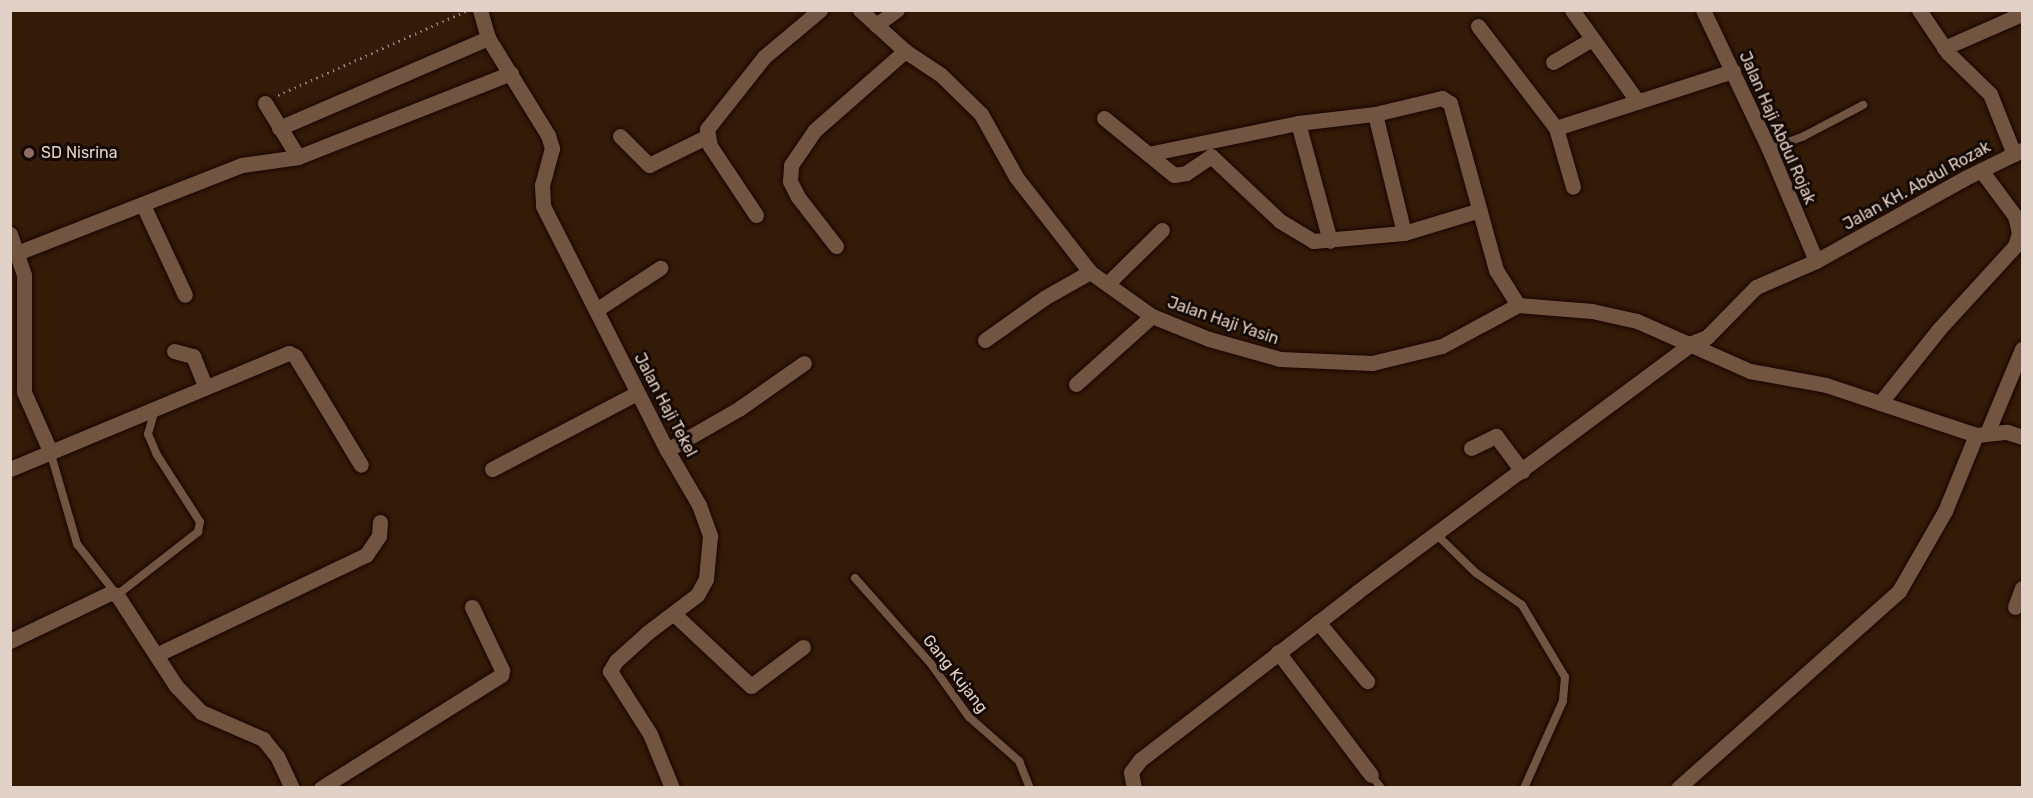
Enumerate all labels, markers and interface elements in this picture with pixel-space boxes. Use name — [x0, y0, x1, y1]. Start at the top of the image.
street label: Jalan Haji Abdul Rojak — [1735, 49, 1819, 207]
street label: Jalan KH. Abdul Rozak — [1840, 137, 1994, 235]
place label: SD Nisrina — [41, 143, 118, 163]
marker: SD Nisrina — [22, 146, 36, 160]
street label: Jalan Haji Yasin — [1165, 293, 1281, 349]
street label: Jalan Haji Tekel — [630, 350, 700, 460]
street label: Gang Kujang — [918, 631, 992, 717]

